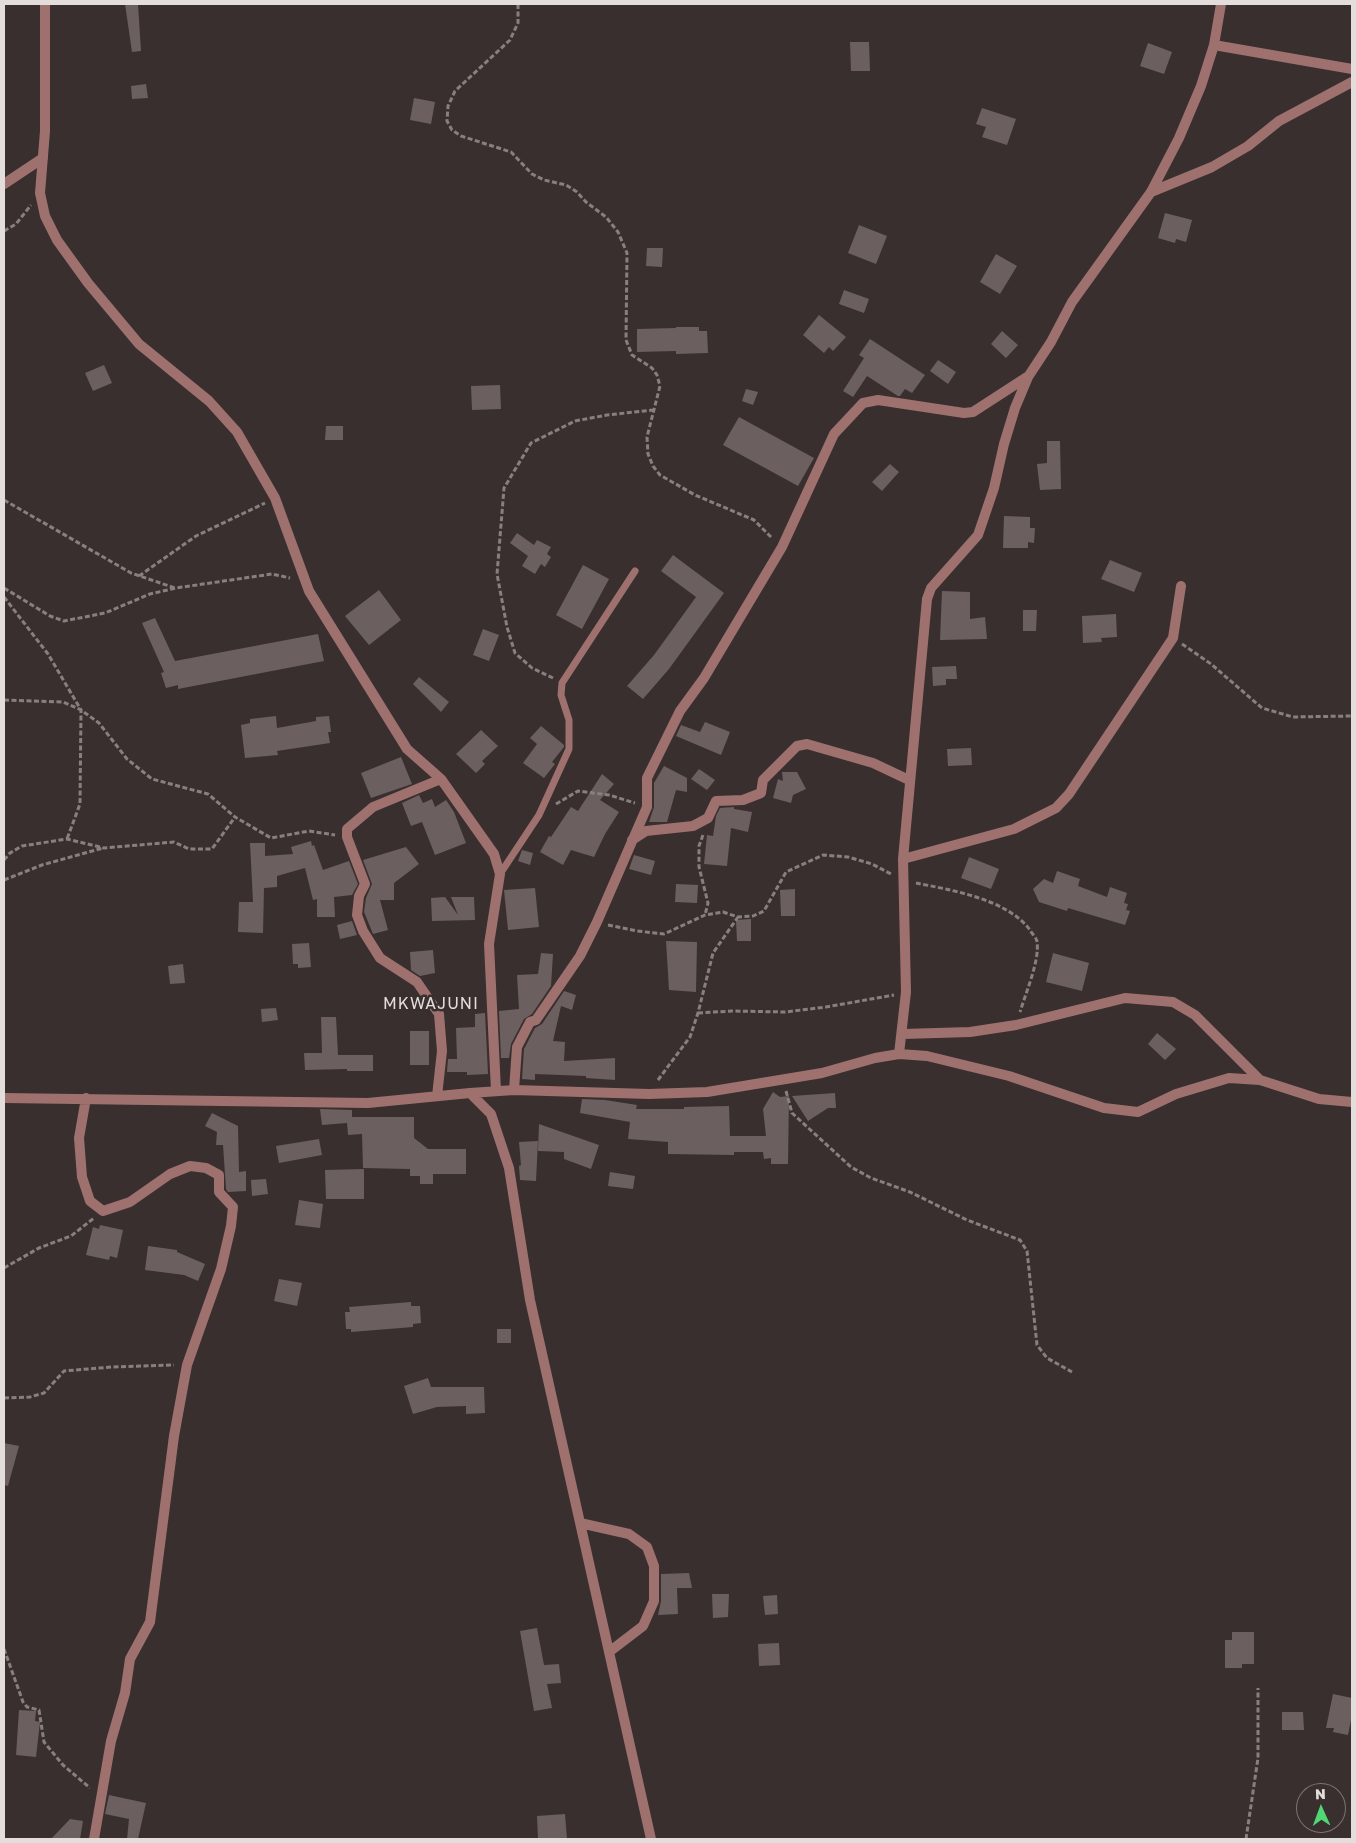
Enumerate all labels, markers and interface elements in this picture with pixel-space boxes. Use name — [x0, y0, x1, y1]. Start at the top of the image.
district label: MKWAJUNI — [382, 994, 480, 1014]
north arrow — [1296, 1783, 1346, 1833]
text: N — [1315, 1785, 1326, 1802]

